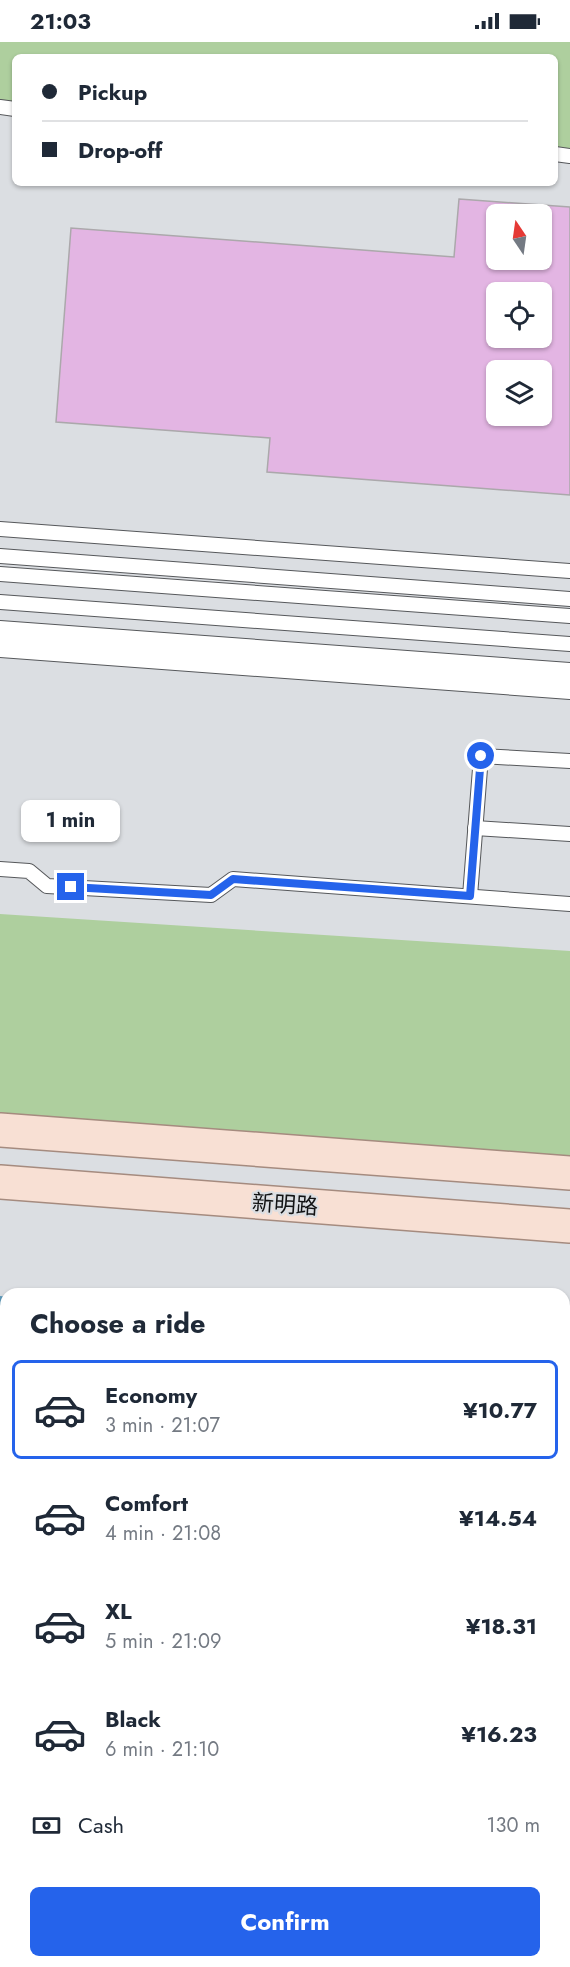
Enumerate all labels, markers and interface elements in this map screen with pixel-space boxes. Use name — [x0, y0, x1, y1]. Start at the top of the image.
text: 21:03 — [30, 5, 91, 37]
text: Pickup — [78, 76, 147, 108]
text: Drop-off — [78, 134, 162, 166]
north arrow — [486, 204, 552, 270]
map controls — [486, 204, 552, 426]
button: locate — [486, 282, 552, 348]
button: layers — [486, 360, 552, 426]
route start — [467, 742, 494, 769]
callout: 1 min — [22, 800, 121, 842]
text: 1 min — [46, 806, 95, 835]
route end — [57, 873, 84, 900]
street label: 新明路 — [251, 1186, 319, 1222]
text: Choose a ride — [30, 1304, 205, 1343]
text: Economy — [105, 1379, 197, 1411]
icon: car — [33, 1383, 87, 1437]
text: ¥10.77 — [463, 1394, 537, 1426]
text: 3 min · 21:07 — [105, 1411, 220, 1440]
text: Comfort — [105, 1487, 188, 1519]
icon: car — [33, 1491, 87, 1545]
text: ¥14.54 — [459, 1502, 537, 1534]
text: 4 min · 21:08 — [105, 1519, 221, 1548]
text: XL — [105, 1595, 132, 1627]
icon: car — [33, 1599, 87, 1653]
text: ¥18.31 — [466, 1610, 537, 1642]
text: 5 min · 21:09 — [105, 1627, 221, 1656]
text: Black — [105, 1703, 161, 1735]
icon: car — [33, 1707, 87, 1761]
text: ¥16.23 — [461, 1718, 537, 1750]
text: 6 min · 21:10 — [105, 1735, 219, 1764]
icon: cash — [30, 1809, 63, 1842]
text: Cash — [78, 1809, 124, 1841]
text: 130 m — [486, 1811, 540, 1840]
button: Confirm — [30, 1887, 540, 1956]

